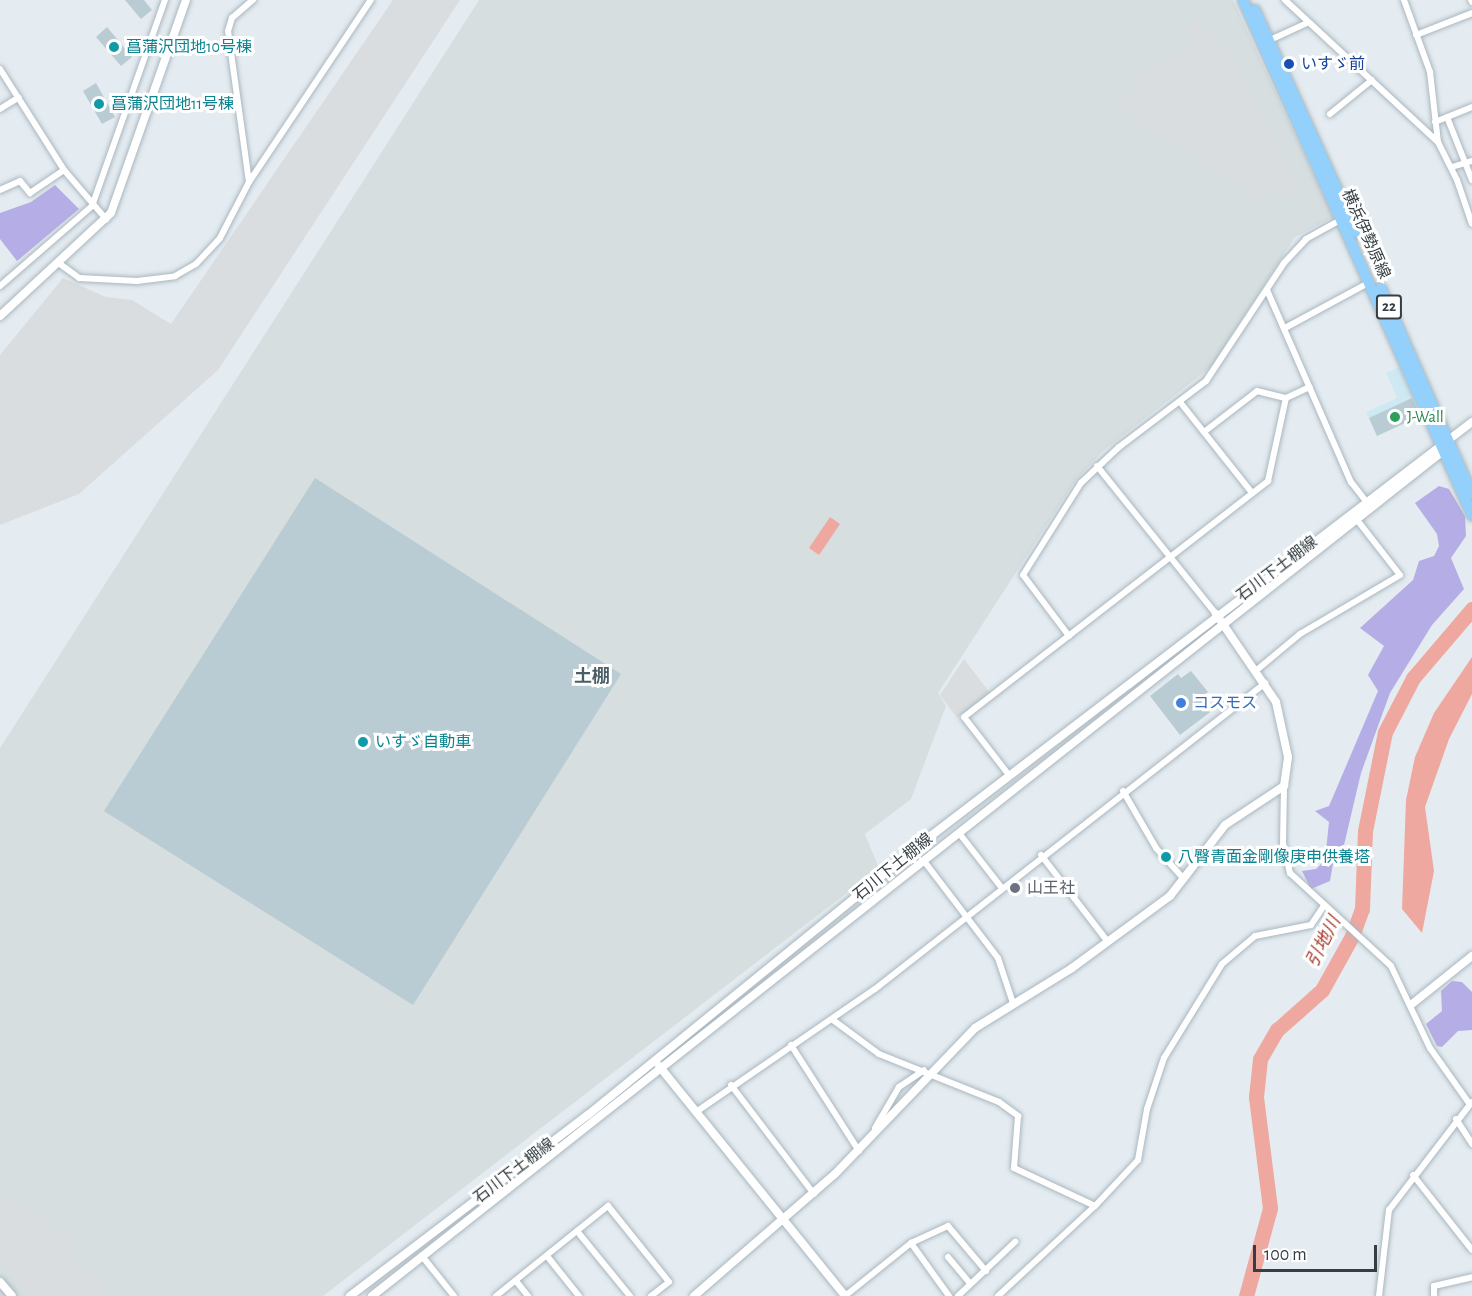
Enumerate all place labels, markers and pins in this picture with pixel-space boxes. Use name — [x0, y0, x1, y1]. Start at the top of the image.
place label: 菖蒲沢団地10号棟 — [126, 37, 252, 57]
marker: 菖蒲沢団地10号棟 — [107, 40, 121, 54]
place label: いすゞ前 — [1301, 54, 1365, 74]
marker: いすゞ前 — [1282, 57, 1296, 71]
place label: 菖蒲沢団地11号棟 — [111, 94, 234, 114]
marker: 菖蒲沢団地11号棟 — [92, 97, 106, 111]
place label: J-Wall — [1407, 407, 1444, 427]
marker: J-Wall — [1388, 410, 1402, 424]
place label: コスモス — [1193, 693, 1257, 713]
marker: コスモス — [1174, 696, 1188, 710]
place label: いすゞ自動車 — [375, 732, 471, 752]
marker: いすゞ自動車 — [356, 735, 370, 749]
place label: 八臀青面金剛像庚申供養塔 — [1178, 847, 1370, 867]
marker: 八臀青面金剛像庚申供養塔 — [1159, 850, 1173, 864]
place label: 山王社 — [1027, 878, 1075, 898]
marker: 山王社 — [1008, 881, 1022, 895]

